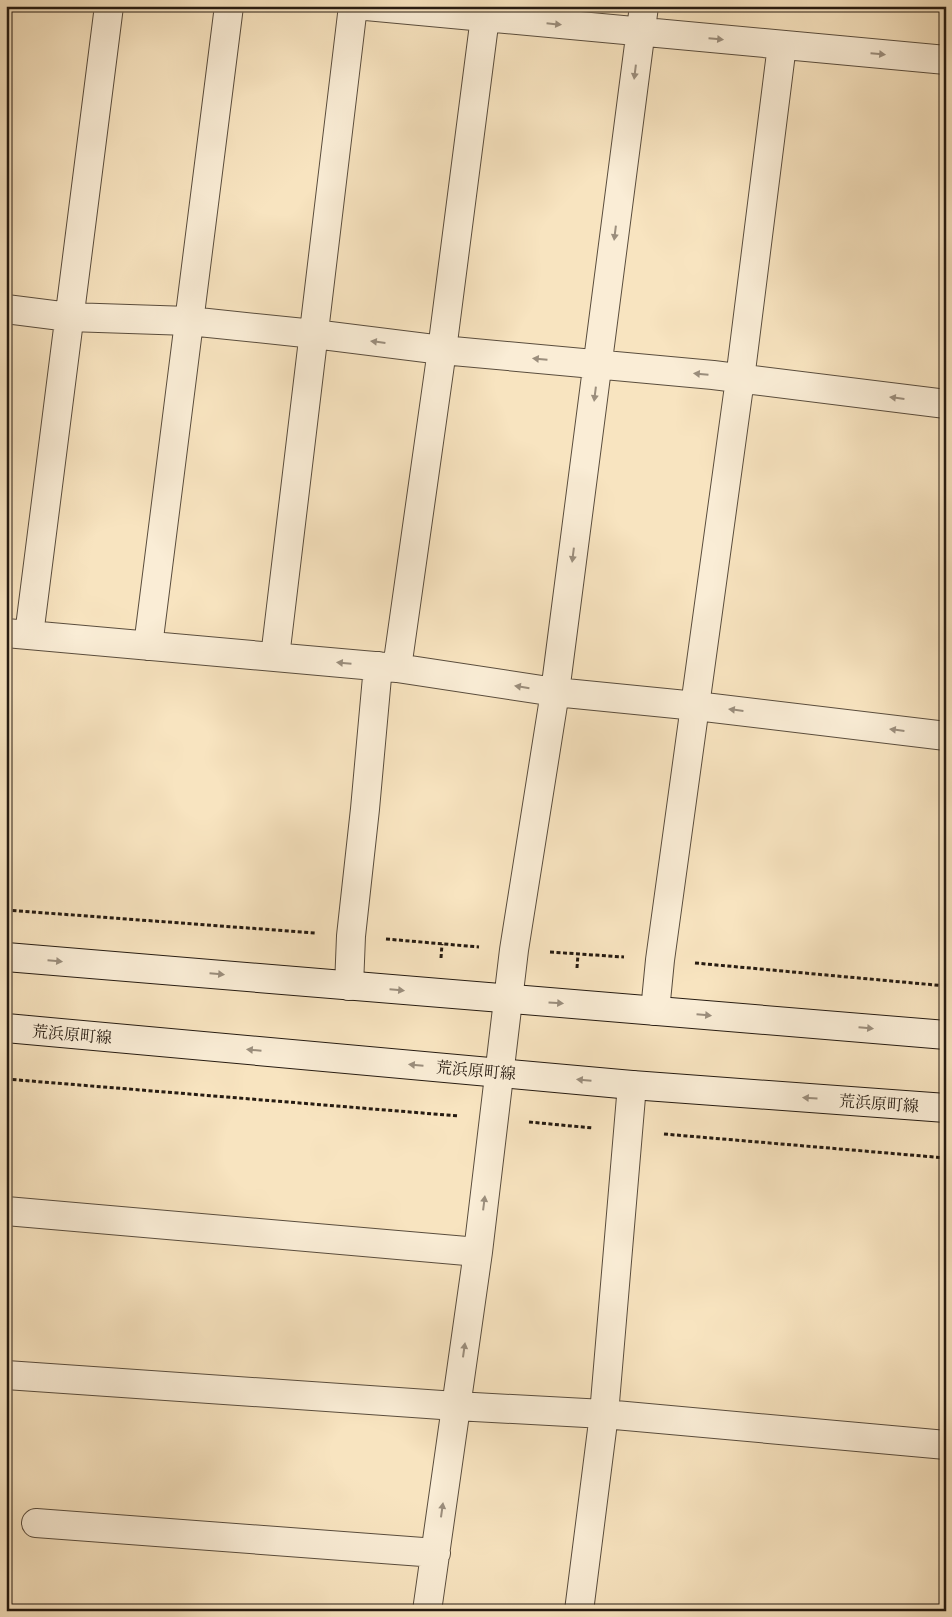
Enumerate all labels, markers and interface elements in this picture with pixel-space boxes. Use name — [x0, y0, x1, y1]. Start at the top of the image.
one-way arrow — [546, 20, 562, 28]
one-way arrow — [708, 35, 724, 43]
one-way arrow — [870, 50, 886, 58]
one-way arrow — [631, 64, 639, 80]
one-way arrow — [611, 225, 619, 241]
one-way arrow — [370, 338, 386, 346]
one-way arrow — [531, 355, 547, 363]
one-way arrow — [693, 370, 709, 378]
one-way arrow — [590, 387, 598, 403]
one-way arrow — [889, 394, 905, 402]
one-way arrow — [569, 548, 577, 564]
one-way arrow — [336, 659, 352, 667]
one-way arrow — [514, 683, 530, 691]
one-way arrow — [728, 706, 744, 714]
one-way arrow — [889, 726, 905, 734]
one-way arrow — [47, 957, 63, 965]
one-way arrow — [209, 971, 225, 979]
one-way arrow — [389, 986, 405, 994]
one-way arrow — [548, 999, 564, 1007]
one-way arrow — [696, 1011, 712, 1019]
street label: 荒浜原町線 — [31, 1019, 113, 1049]
one-way arrow — [858, 1024, 874, 1032]
one-way arrow — [246, 1046, 262, 1054]
street label: 荒浜原町線 — [435, 1055, 517, 1085]
one-way arrow — [408, 1061, 424, 1069]
one-way arrow — [575, 1076, 591, 1084]
street label: 荒浜原町線 — [838, 1088, 920, 1118]
one-way arrow — [802, 1093, 818, 1101]
one-way arrow — [480, 1195, 488, 1211]
one-way arrow — [461, 1341, 469, 1357]
one-way arrow — [438, 1502, 446, 1518]

